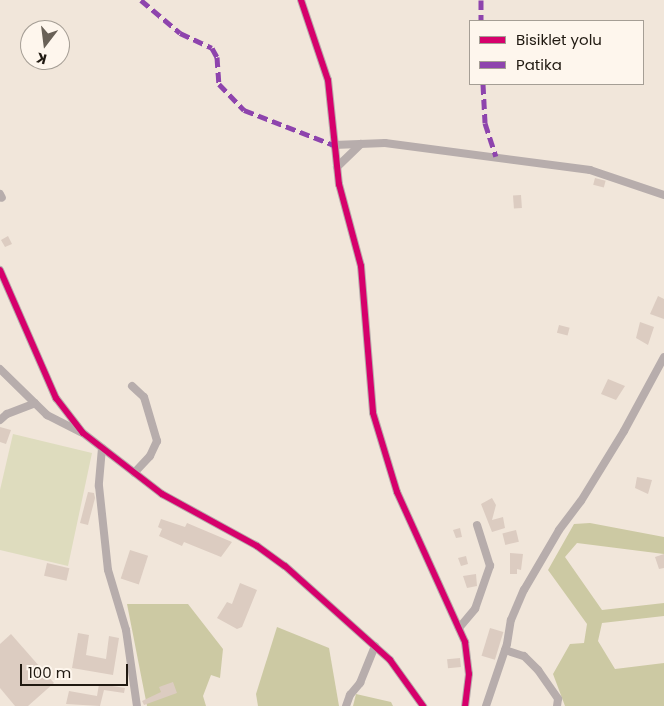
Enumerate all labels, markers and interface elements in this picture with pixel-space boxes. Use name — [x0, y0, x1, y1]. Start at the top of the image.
north arrow — [20, 20, 70, 70]
legend — [469, 20, 644, 85]
text: Bisiklet yolu — [516, 29, 602, 50]
text: K — [34, 48, 49, 69]
text: Patika — [516, 54, 562, 75]
scale bar — [22, 654, 130, 686]
text: 100 m — [28, 662, 71, 683]

